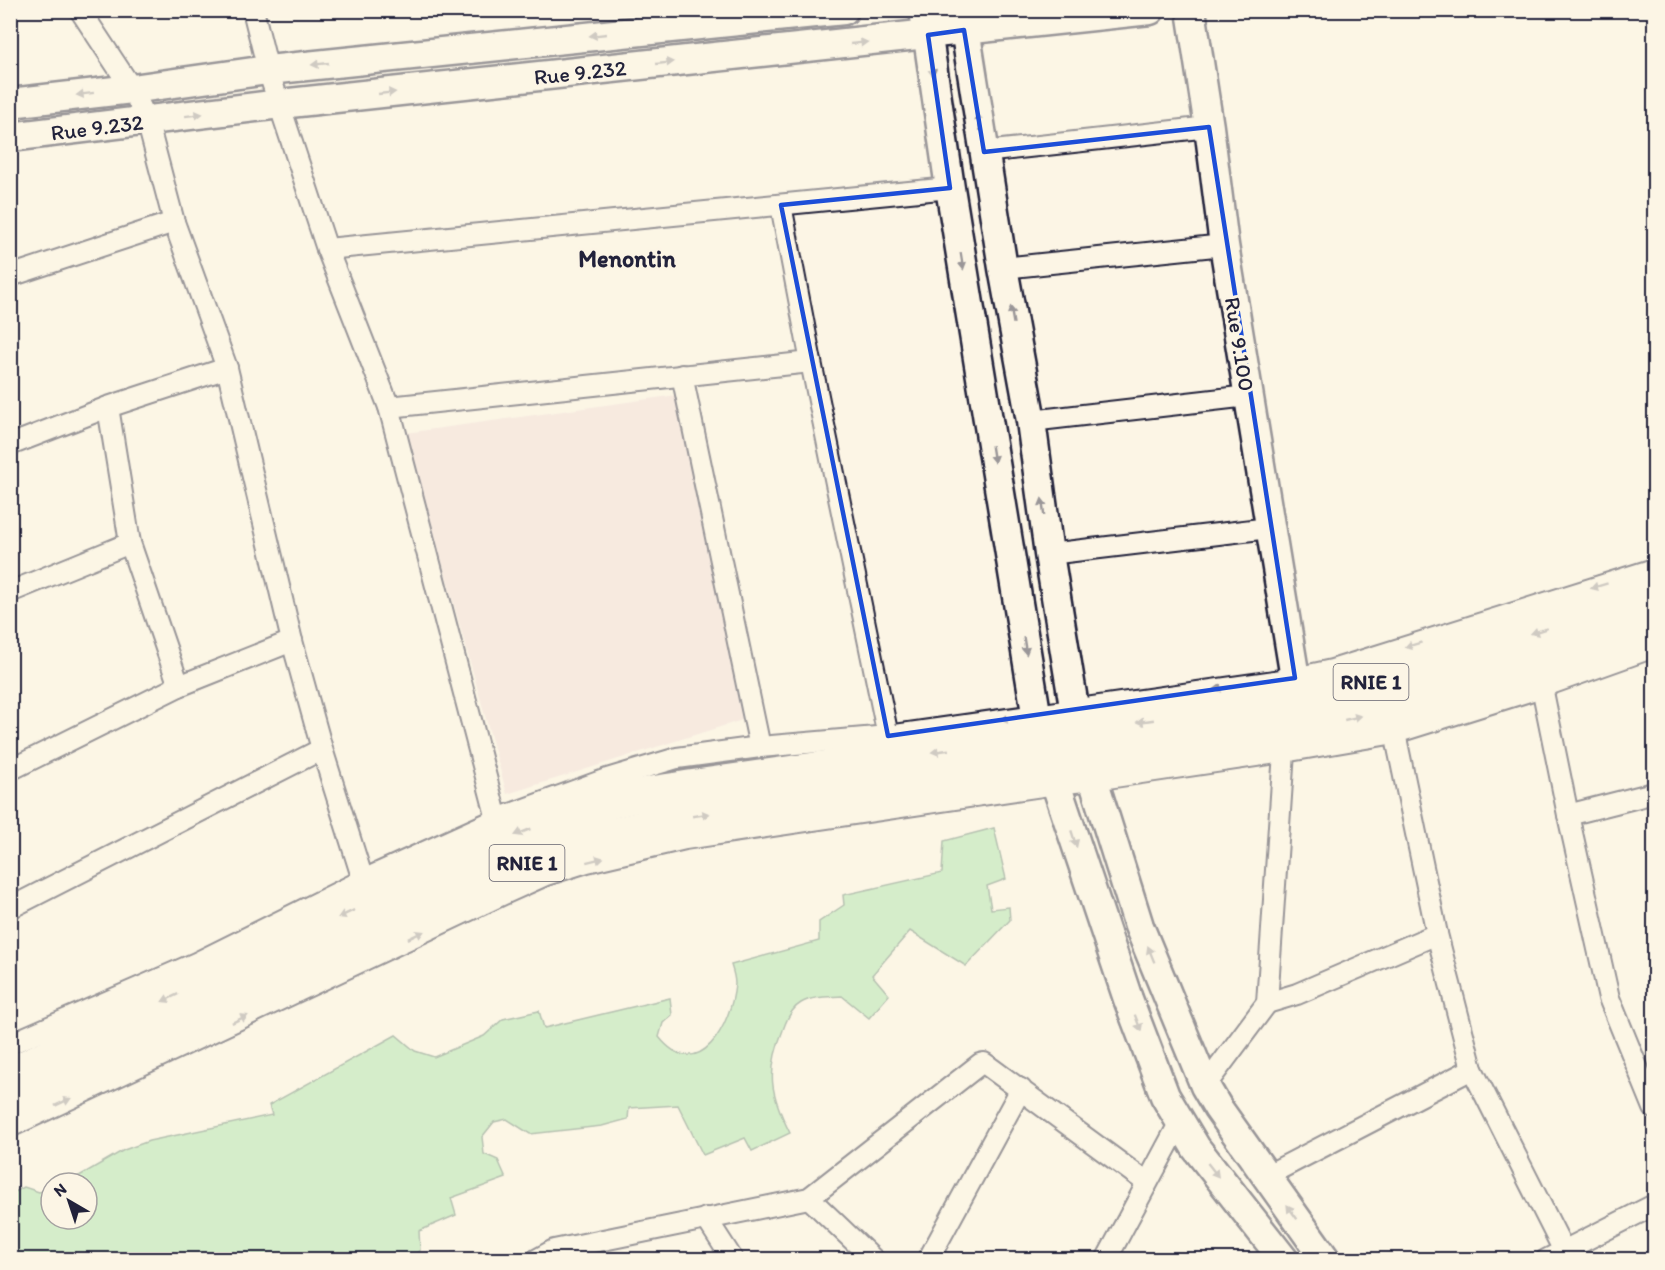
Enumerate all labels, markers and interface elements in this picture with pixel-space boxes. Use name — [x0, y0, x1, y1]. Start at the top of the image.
one-way arrow — [588, 31, 607, 40]
one-way arrow — [849, 38, 868, 47]
street label: Rue 9.232 — [532, 54, 628, 91]
one-way arrow — [655, 58, 674, 68]
one-way arrow — [311, 59, 330, 69]
one-way arrow — [928, 59, 937, 78]
one-way arrow — [378, 88, 397, 98]
one-way arrow — [76, 89, 95, 99]
street label: Rue 9.232 — [49, 108, 145, 147]
one-way arrow — [184, 110, 203, 120]
one-way arrow — [975, 113, 984, 132]
district label: Menontin — [578, 244, 676, 273]
one-way arrow — [957, 252, 966, 271]
street label: Rue 9.100 — [1219, 295, 1260, 393]
one-way arrow — [1007, 305, 1016, 324]
one-way arrow — [989, 444, 998, 463]
one-way arrow — [1038, 497, 1047, 516]
one-way arrow — [1590, 582, 1608, 592]
one-way arrow — [1530, 627, 1548, 636]
one-way arrow — [1020, 637, 1029, 656]
one-way arrow — [1404, 641, 1422, 650]
road number: RNIE 1 — [1334, 664, 1408, 700]
one-way arrow — [1213, 683, 1232, 692]
one-way arrow — [1343, 712, 1362, 722]
one-way arrow — [1000, 714, 1019, 723]
one-way arrow — [1136, 716, 1155, 725]
one-way arrow — [930, 747, 949, 756]
one-way arrow — [691, 810, 710, 819]
one-way arrow — [514, 828, 532, 837]
one-way arrow — [1070, 830, 1080, 848]
road number: RNIE 1 — [490, 845, 564, 881]
one-way arrow — [586, 854, 604, 864]
one-way arrow — [338, 909, 355, 918]
one-way arrow — [407, 931, 424, 940]
one-way arrow — [1146, 945, 1155, 963]
one-way arrow — [162, 993, 179, 1002]
one-way arrow — [231, 1014, 248, 1023]
one-way arrow — [1133, 1015, 1143, 1033]
one-way arrow — [55, 1098, 72, 1107]
one-way arrow — [1206, 1162, 1218, 1177]
north arrow — [39, 1171, 99, 1231]
text: N — [50, 1179, 70, 1201]
one-way arrow — [1286, 1205, 1298, 1221]

